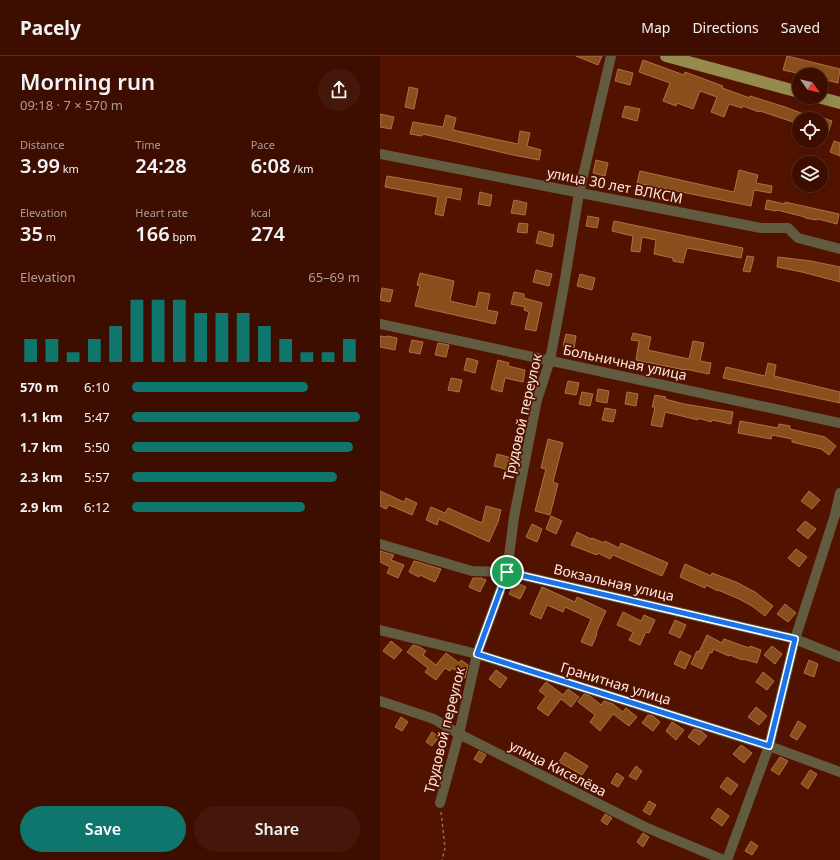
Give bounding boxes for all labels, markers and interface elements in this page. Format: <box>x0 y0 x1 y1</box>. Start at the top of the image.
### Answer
text: Pacely <box>20 15 81 41</box>
text: Map <box>641 18 670 37</box>
text: Directions <box>692 18 759 37</box>
text: Saved <box>781 18 820 37</box>
text: Morning run <box>20 66 155 96</box>
north arrow <box>792 68 828 104</box>
map controls <box>792 68 828 192</box>
button: share <box>318 69 360 111</box>
text: 09:18 · 7 × 570 m <box>20 96 123 114</box>
button: locate <box>792 112 828 148</box>
text: Distance <box>20 137 65 152</box>
text: Time <box>135 137 161 152</box>
text: Pace <box>251 137 275 152</box>
text: 3.99 <box>20 152 60 179</box>
text: 24:28 <box>135 152 187 179</box>
text: 6:08 <box>251 152 291 179</box>
button: layers <box>792 156 828 192</box>
text: km <box>60 161 79 176</box>
text: /km <box>291 161 314 176</box>
street label: улица 30 лет ВЛКСМ <box>545 163 685 207</box>
text: Elevation <box>20 205 67 220</box>
text: Heart rate <box>135 205 188 220</box>
text: kcal <box>251 205 271 220</box>
text: 35 <box>20 220 43 247</box>
text: 166 <box>135 220 170 247</box>
text: 274 <box>251 220 285 247</box>
text: m <box>43 229 56 244</box>
text: bpm <box>170 229 196 244</box>
text: Elevation <box>20 268 76 286</box>
text: 65–69 m <box>308 268 360 286</box>
street label: Больничная улица <box>561 340 689 384</box>
street label: Трудовой переулок <box>498 351 546 482</box>
text: 570 m <box>20 378 58 396</box>
text: 6:10 <box>84 378 110 396</box>
text: 1.1 km <box>20 408 63 426</box>
text: 5:47 <box>84 408 110 426</box>
text: 1.7 km <box>20 438 63 456</box>
text: 5:50 <box>84 438 110 456</box>
text: 2.3 km <box>20 468 63 486</box>
text: 5:57 <box>84 468 110 486</box>
text: 2.9 km <box>20 498 63 516</box>
text: 6:12 <box>84 498 110 516</box>
pin <box>490 555 524 589</box>
street label: Вокзальная улица <box>552 559 676 605</box>
icon: arrive <box>496 561 518 583</box>
street label: Гранитная улица <box>558 657 674 709</box>
street label: Трудовой переулок <box>419 664 469 795</box>
street label: улица Киселёва <box>506 735 610 801</box>
button: Save <box>20 806 186 852</box>
button: Share <box>194 806 360 852</box>

